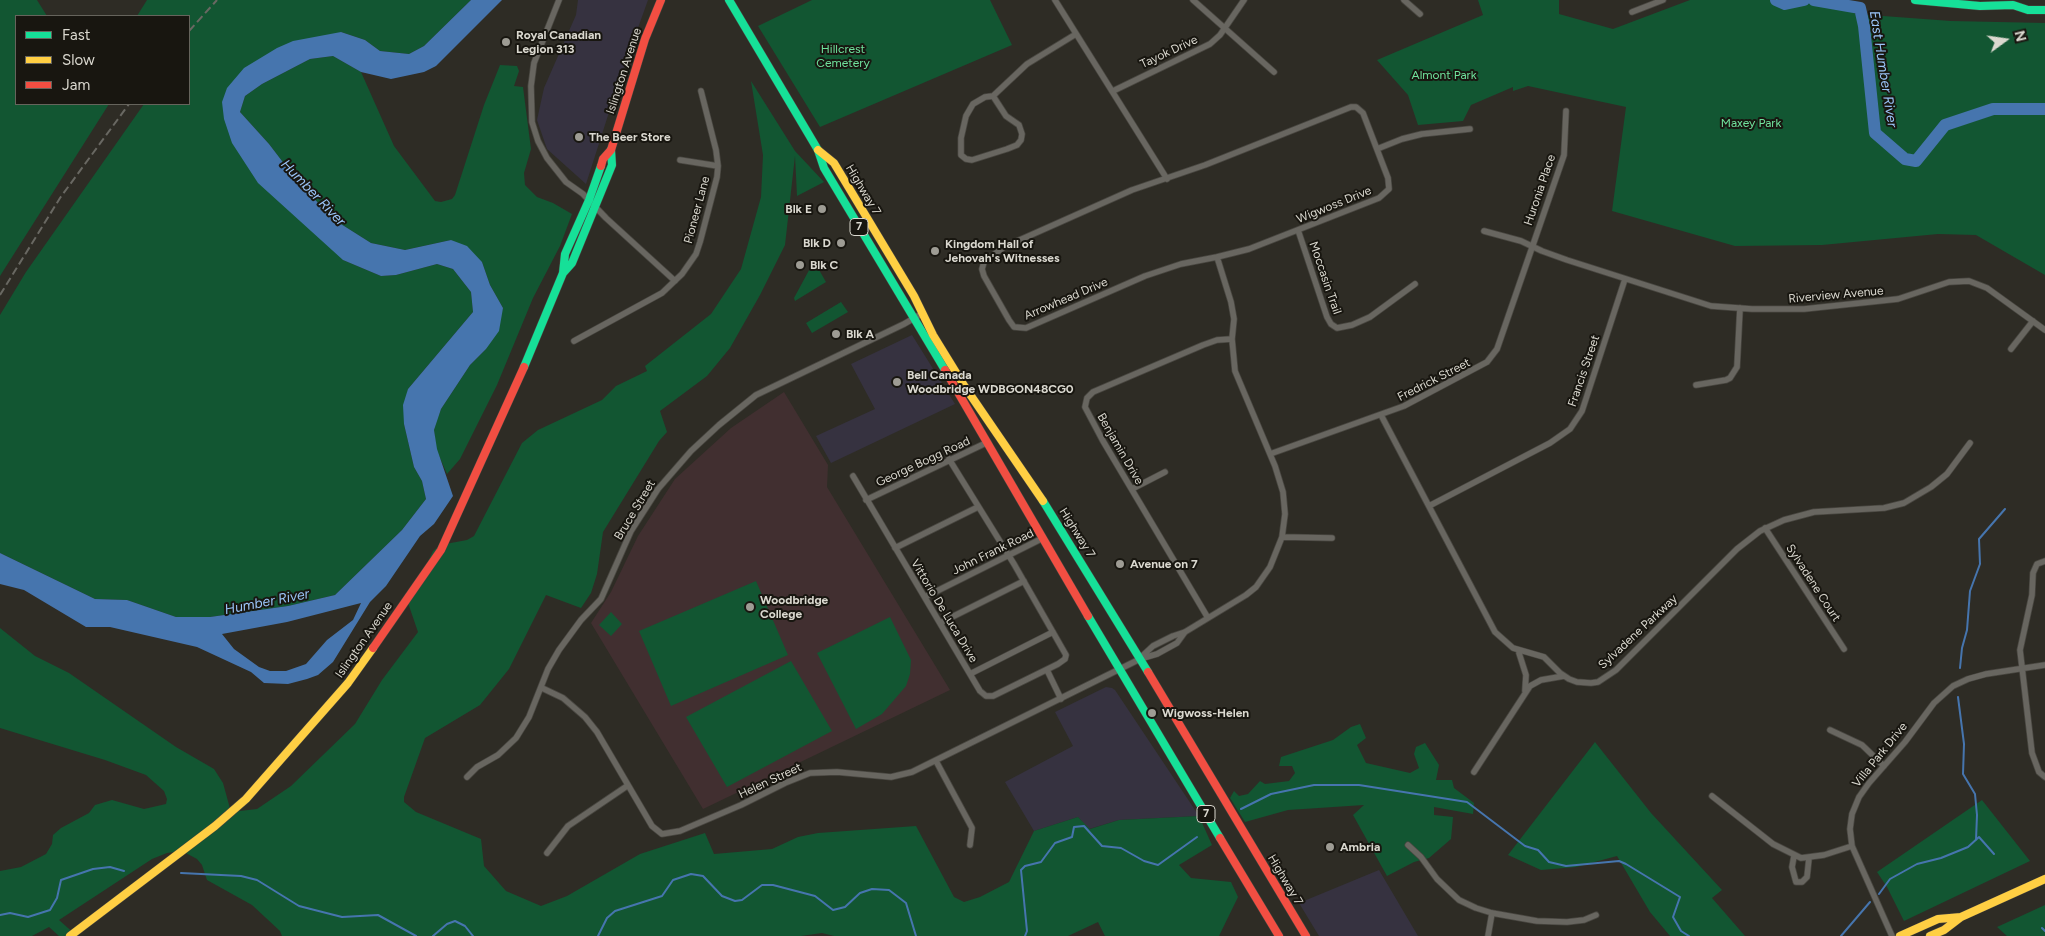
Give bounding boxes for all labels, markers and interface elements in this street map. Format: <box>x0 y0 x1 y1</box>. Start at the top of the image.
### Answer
water label: East Humber River <box>1865 9 1901 129</box>
legend <box>15 15 190 105</box>
north arrow <box>1980 15 2030 65</box>
text: Fast <box>62 26 90 44</box>
street label: Islington Avenue <box>603 26 645 116</box>
place label: Royal Canadian Legion 313 <box>516 28 601 56</box>
text: N <box>2010 29 2030 44</box>
street label: Tayok Drive <box>1138 32 1200 72</box>
marker: Royal Canadian Legion 313 <box>500 36 512 48</box>
park label: Hillcrest Cemetery <box>816 42 870 70</box>
text: Slow <box>62 51 95 69</box>
park label: Almont Park <box>1412 68 1476 82</box>
text: Jam <box>62 76 90 94</box>
park label: Maxey Park <box>1721 116 1781 130</box>
place label: The Beer Store <box>589 130 671 144</box>
marker: The Beer Store <box>573 131 585 143</box>
street label: Huronia Place <box>1521 153 1559 227</box>
water label: Humber River <box>277 156 349 230</box>
street label: Highway 7 <box>842 162 884 218</box>
street label: Pioneer Lane <box>681 175 713 245</box>
street label: Wigwoss Drive <box>1294 183 1374 227</box>
place label: Blk E <box>785 202 812 216</box>
marker: Blk E <box>816 203 828 215</box>
road number: 7 <box>850 218 868 236</box>
place label: Blk D <box>803 236 831 250</box>
marker: Blk D <box>835 237 847 249</box>
place label: Kingdom Hall of Jehovah's Witnesses <box>945 237 1060 265</box>
street label: Moccasin Trail <box>1306 240 1344 316</box>
marker: Kingdom Hall of Jehovah's Witnesses <box>929 245 941 257</box>
place label: Blk C <box>810 258 838 272</box>
marker: Blk C <box>794 259 806 271</box>
street label: Arrowhead Drive <box>1022 275 1110 323</box>
street label: Riverview Avenue <box>1788 284 1884 306</box>
place label: Blk A <box>846 327 874 341</box>
marker: Blk A <box>830 328 842 340</box>
street label: Francis Street <box>1565 333 1603 409</box>
street label: Fredrick Street <box>1395 355 1473 405</box>
place label: Bell Canada Woodbridge WDBGON48CG0 <box>907 368 1074 396</box>
marker: Bell Canada Woodbridge WDBGON48CG0 <box>891 376 903 388</box>
street label: Benjamin Drive <box>1094 411 1146 487</box>
street label: George Bogg Road <box>874 434 972 490</box>
street label: Bruce Street <box>611 477 659 543</box>
street label: Highway 7 <box>1056 505 1098 561</box>
street label: John Frank Road <box>950 526 1036 578</box>
street label: Sylvadene Court <box>1783 542 1843 624</box>
street label: Vittorio De Luca Drive <box>907 557 981 665</box>
place label: Avenue on 7 <box>1130 557 1198 571</box>
marker: Avenue on 7 <box>1114 558 1126 570</box>
water label: Humber River <box>223 586 311 618</box>
street label: Sylvadene Parkway <box>1596 592 1680 672</box>
place label: Woodbridge College <box>760 593 828 621</box>
street label: Islington Avenue <box>332 599 396 681</box>
marker: Woodbridge College <box>744 601 756 613</box>
place label: Wigwoss-Helen <box>1162 706 1249 720</box>
marker: Wigwoss-Helen <box>1146 707 1158 719</box>
street label: Villa Park Drive <box>1850 720 1910 790</box>
street label: Helen Street <box>736 760 804 802</box>
road number: 7 <box>1197 806 1215 822</box>
place label: Ambria <box>1340 840 1380 854</box>
marker: Ambria <box>1324 841 1336 853</box>
street label: Highway 7 <box>1264 852 1306 908</box>

